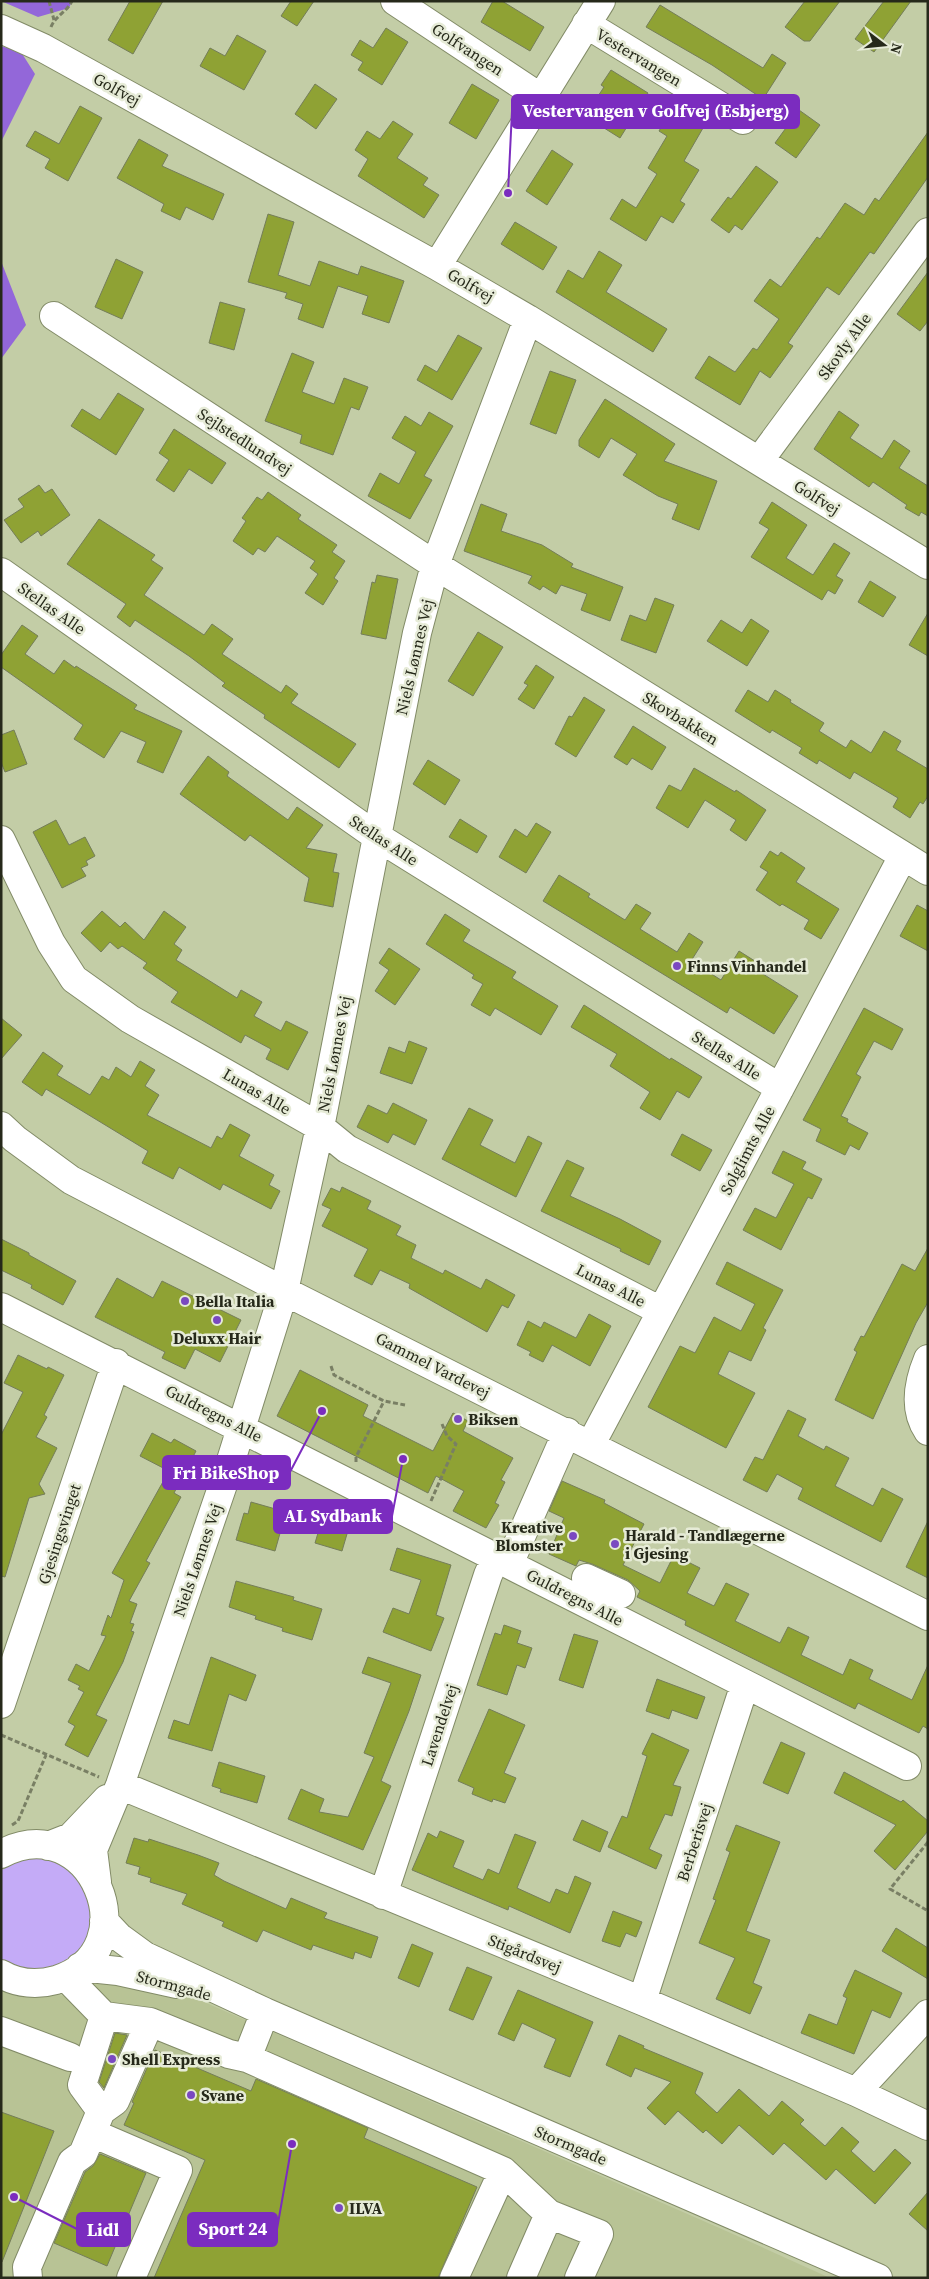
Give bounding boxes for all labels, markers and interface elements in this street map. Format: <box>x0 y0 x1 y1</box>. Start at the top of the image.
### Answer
street label: Golfvangen <box>428 18 509 81</box>
north arrow <box>859 20 909 70</box>
street label: Vestervangen <box>592 23 686 91</box>
text: N <box>885 41 908 56</box>
street label: Golfvej <box>90 67 144 111</box>
callout: Vestervangen v Golfvej (Esbjerg) <box>512 95 799 128</box>
text: Vestervangen v Golfvej (Esbjerg) <box>522 98 790 123</box>
street label: Golfvej <box>444 263 498 307</box>
street label: Skovly Alle <box>812 308 876 384</box>
street label: Sejlstedlundvej <box>194 402 296 480</box>
street label: Golfvej <box>790 474 844 520</box>
street label: Stellas Alle <box>14 577 90 639</box>
street label: Niels Lønnes Vej <box>390 597 438 717</box>
street label: Skovbakken <box>639 686 723 750</box>
street label: Stellas Alle <box>345 810 423 870</box>
place label: Finns Vinhandel <box>687 955 807 977</box>
marker: Finns Vinhandel <box>671 960 683 972</box>
street label: Niels Lønnes Vej <box>312 994 356 1114</box>
street label: Stellas Alle <box>688 1025 766 1085</box>
street label: Lunas Alle <box>219 1063 295 1119</box>
street label: Solglimts Alle <box>714 1102 780 1198</box>
street label: Lunas Alle <box>572 1258 650 1312</box>
place label: Bella Italia <box>195 1290 275 1312</box>
marker: Bella Italia <box>179 1295 191 1307</box>
marker: Deluxx Hair <box>211 1314 223 1326</box>
place label: Deluxx Hair <box>173 1327 262 1349</box>
street label: Gammel Vardevej <box>372 1327 494 1403</box>
street label: Guldregns Alle <box>162 1379 266 1447</box>
place label: Biksen <box>468 1408 519 1430</box>
marker: Biksen <box>452 1413 464 1425</box>
callout: Fri BikeShop <box>163 1456 290 1489</box>
text: Fri BikeShop <box>173 1460 279 1485</box>
street label: Gjesingsvinget <box>32 1480 86 1587</box>
callout: AL Sydbank <box>274 1500 392 1533</box>
street label: Niels Lønnes Vej <box>167 1501 227 1619</box>
text: AL Sydbank <box>284 1503 382 1528</box>
place label: Kreative Blomster <box>495 1516 564 1556</box>
place label: Harald - Tandlægerne i Gjesing <box>625 1524 785 1564</box>
marker: Kreative Blomster <box>567 1530 579 1542</box>
marker: Harald - Tandlægerne i Gjesing <box>609 1538 621 1550</box>
street label: Guldregns Alle <box>523 1563 627 1631</box>
street label: Lavendelvej <box>415 1681 463 1769</box>
street label: Berberisvej <box>671 1800 717 1884</box>
street label: Stigårdsvej <box>485 1928 565 1978</box>
street label: Stormgade <box>134 1964 214 2006</box>
place label: Shell Express <box>122 2048 220 2070</box>
marker: Shell Express <box>106 2053 118 2065</box>
place label: Svane <box>201 2084 244 2106</box>
marker: Svane <box>185 2089 197 2101</box>
street label: Stormgade <box>531 2120 611 2170</box>
place label: ILVA <box>349 2197 382 2219</box>
marker: ILVA <box>333 2202 345 2214</box>
callout: Lidl <box>77 2213 130 2246</box>
callout: Sport 24 <box>188 2213 277 2246</box>
text: Sport 24 <box>198 2216 268 2241</box>
text: Lidl <box>87 2217 119 2242</box>

